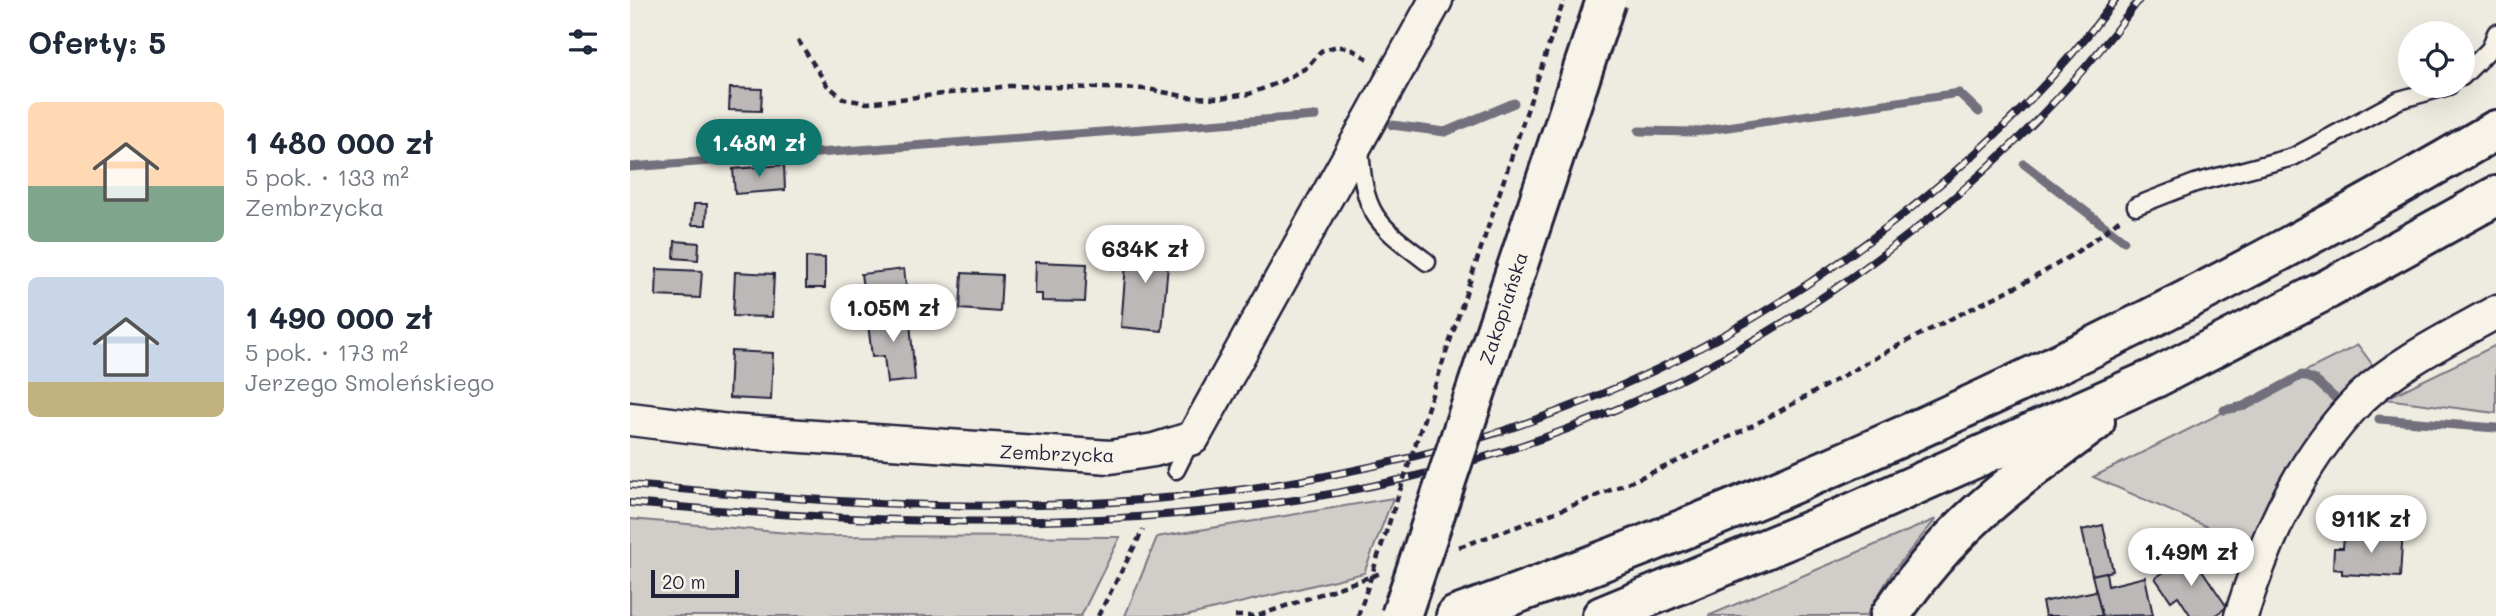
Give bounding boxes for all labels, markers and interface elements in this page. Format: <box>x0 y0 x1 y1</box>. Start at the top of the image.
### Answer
map controls <box>2398 21 2475 98</box>
button: locate <box>2398 21 2475 98</box>
text: Oferty: 5 <box>28 22 166 62</box>
icon: filters <box>564 23 602 61</box>
pin: 1.48M zł <box>687 120 831 179</box>
text: 1 480 000 zł <box>245 122 433 162</box>
text: 1.48M zł <box>712 127 806 157</box>
icon: home <box>84 130 168 214</box>
text: 5 pok. · 133 m² <box>245 162 409 192</box>
text: Zembrzycka <box>245 192 384 222</box>
pin: 634K zł <box>1080 226 1210 285</box>
text: 634K zł <box>1102 233 1188 263</box>
street label: Zakopiańska <box>1473 248 1533 368</box>
pin: 1.05M zł <box>821 284 965 344</box>
text: 1.05M zł <box>846 292 940 322</box>
text: 1 490 000 zł <box>245 297 433 337</box>
icon: home <box>84 305 168 389</box>
text: 5 pok. · 173 m² <box>245 337 408 367</box>
text: Jerzego Smoleńskiego <box>245 367 494 397</box>
street label: Zembrzycka <box>999 439 1115 467</box>
pin: 911K zł <box>2306 496 2436 555</box>
text: 911K zł <box>2332 503 2410 533</box>
pin: 1.49M zł <box>2119 528 2263 588</box>
text: 1.49M zł <box>2144 536 2238 566</box>
scale bar <box>651 567 738 599</box>
text: 20 m <box>662 569 706 594</box>

